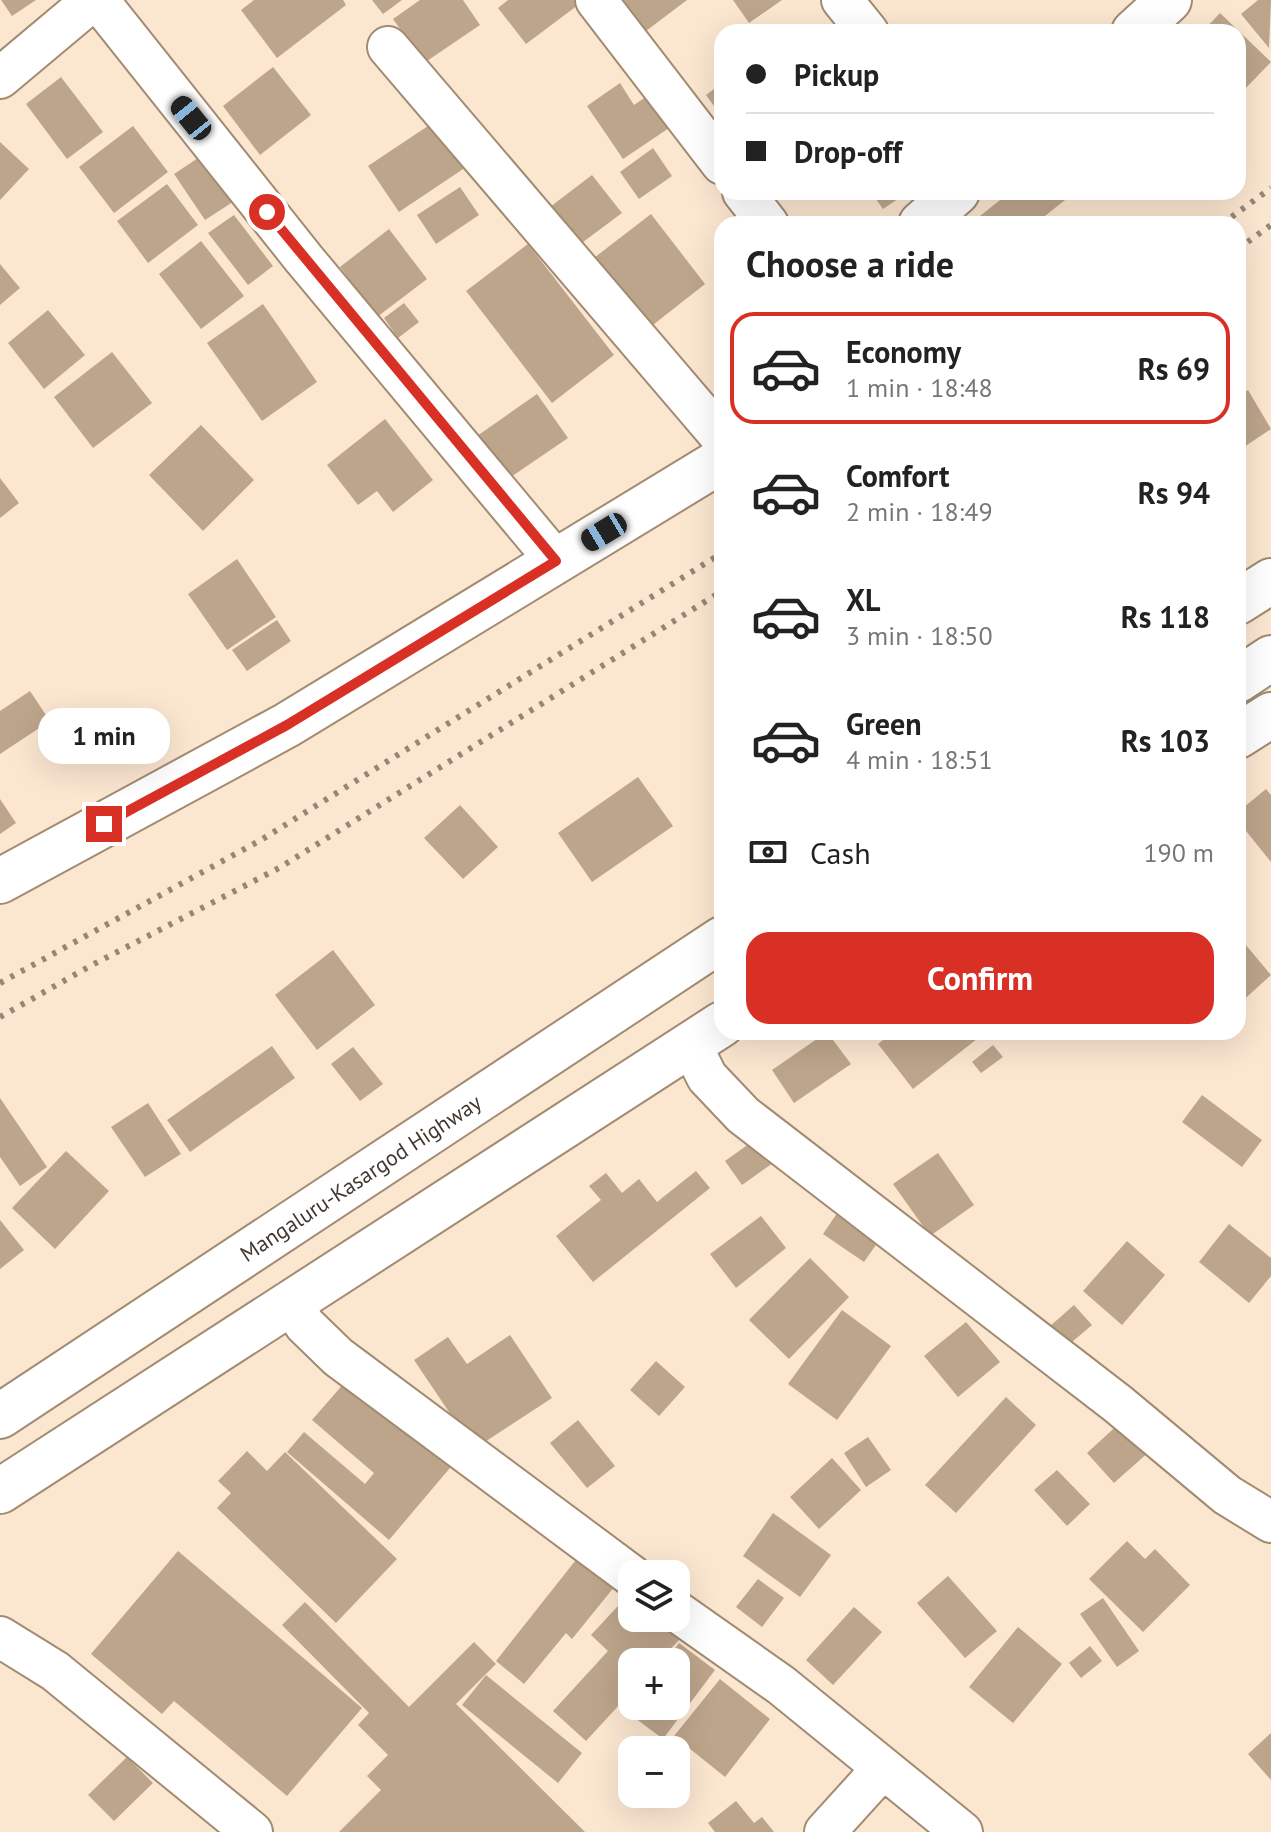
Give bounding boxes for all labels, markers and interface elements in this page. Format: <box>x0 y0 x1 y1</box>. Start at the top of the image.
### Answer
text: Pickup <box>794 55 879 94</box>
car <box>167 92 215 144</box>
text: Drop-off <box>794 132 902 171</box>
route start <box>249 194 285 230</box>
text: Choose a ride <box>746 240 954 287</box>
icon: car <box>750 332 822 404</box>
text: Economy <box>846 332 961 371</box>
text: Rs 69 <box>1138 349 1210 388</box>
text: 1 min · 18:48 <box>846 371 993 404</box>
icon: car <box>750 456 822 528</box>
text: Comfort <box>846 456 949 495</box>
text: Rs 94 <box>1138 473 1210 512</box>
text: 2 min · 18:49 <box>846 495 993 528</box>
car <box>577 509 631 555</box>
icon: car <box>750 580 822 652</box>
text: XL <box>846 580 880 619</box>
text: Rs 118 <box>1121 597 1210 636</box>
text: 3 min · 18:50 <box>846 619 993 652</box>
icon: car <box>750 704 822 776</box>
text: Green <box>846 704 921 743</box>
callout: 1 min <box>38 708 170 764</box>
text: 1 min <box>72 719 136 752</box>
text: Rs 103 <box>1121 721 1210 760</box>
text: 4 min · 18:51 <box>846 743 993 776</box>
route end <box>86 806 122 842</box>
icon: cash <box>746 830 790 874</box>
text: Cash <box>810 833 871 872</box>
text: 190 m <box>1143 836 1214 869</box>
button: Confirm <box>746 932 1214 1024</box>
street label: Mangaluru-Kasargod Highway <box>235 1088 487 1268</box>
map controls <box>618 1560 690 1808</box>
button: layers <box>618 1560 690 1632</box>
button: + <box>618 1648 690 1720</box>
button: − <box>618 1736 690 1808</box>

